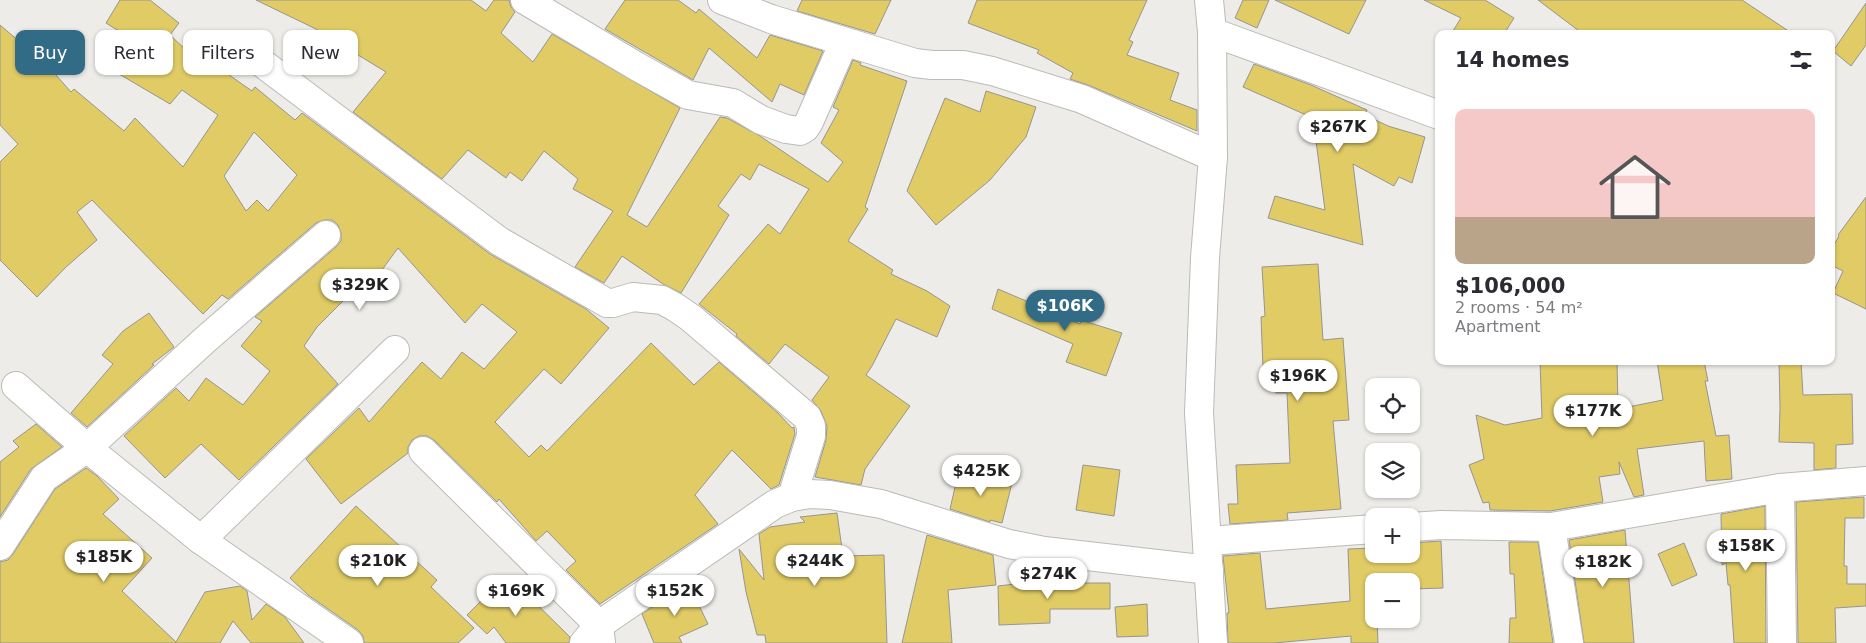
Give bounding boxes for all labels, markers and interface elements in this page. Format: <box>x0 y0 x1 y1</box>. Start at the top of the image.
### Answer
chip: Buy <box>15 30 85 75</box>
chip: Rent <box>95 30 173 75</box>
chip: Filters <box>183 30 273 75</box>
chip: New <box>283 30 358 75</box>
icon: filters <box>1787 46 1815 74</box>
text: 14 homes <box>1455 48 1570 72</box>
pin: $267K <box>1303 110 1373 153</box>
text: $267K <box>1310 117 1366 136</box>
icon: home <box>1590 142 1680 232</box>
pin: $329K <box>325 268 395 311</box>
text: $106,000 <box>1455 274 1565 298</box>
text: $329K <box>332 275 388 294</box>
pin: $106K <box>1030 290 1100 332</box>
text: $106K <box>1037 296 1093 315</box>
text: 2 rooms · 54 m² <box>1455 298 1583 317</box>
text: Apartment <box>1455 317 1541 336</box>
pin: $196K <box>1263 360 1333 402</box>
text: $196K <box>1270 366 1326 385</box>
map controls <box>1365 378 1420 628</box>
button: locate <box>1365 378 1420 433</box>
pin: $177K <box>1558 394 1628 437</box>
text: $177K <box>1565 401 1621 420</box>
button: layers <box>1365 443 1420 498</box>
pin: $425K <box>946 454 1016 497</box>
text: $425K <box>953 461 1009 480</box>
button: + <box>1365 508 1420 563</box>
pin: $158K <box>1711 530 1781 572</box>
text: $158K <box>1718 536 1774 555</box>
pin: $185K <box>69 540 139 583</box>
pin: $210K <box>343 544 413 587</box>
pin: $244K <box>780 544 850 587</box>
pin: $182K <box>1568 546 1638 588</box>
text: $185K <box>76 547 132 566</box>
text: $210K <box>350 551 406 570</box>
text: $244K <box>787 551 843 570</box>
text: $182K <box>1575 552 1631 571</box>
pin: $274K <box>1013 558 1083 600</box>
text: $274K <box>1020 564 1076 583</box>
button: − <box>1365 573 1420 628</box>
pin: $169K <box>481 574 551 617</box>
pin: $152K <box>640 574 710 617</box>
text: $169K <box>488 581 544 600</box>
text: $152K <box>647 581 703 600</box>

